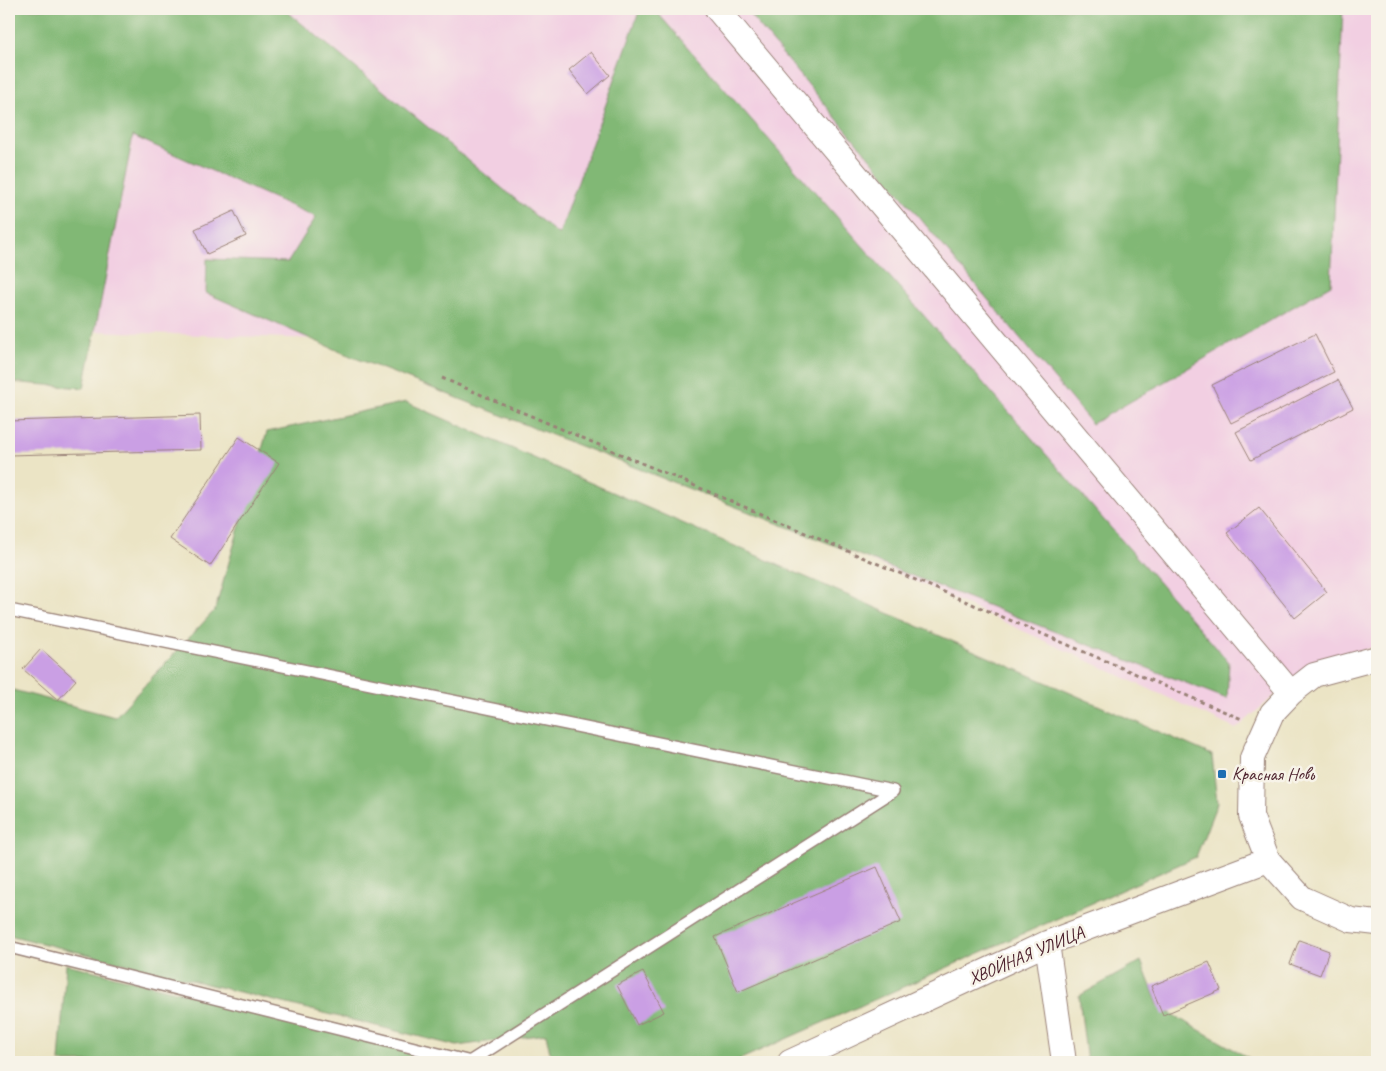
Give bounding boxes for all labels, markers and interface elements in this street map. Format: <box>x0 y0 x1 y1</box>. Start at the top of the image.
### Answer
place label: Красная Новь <box>1232 763 1315 785</box>
marker: Красная Новь <box>1216 768 1228 780</box>
street label: ХВОЙНАЯ УЛИЦА <box>965 920 1088 989</box>

